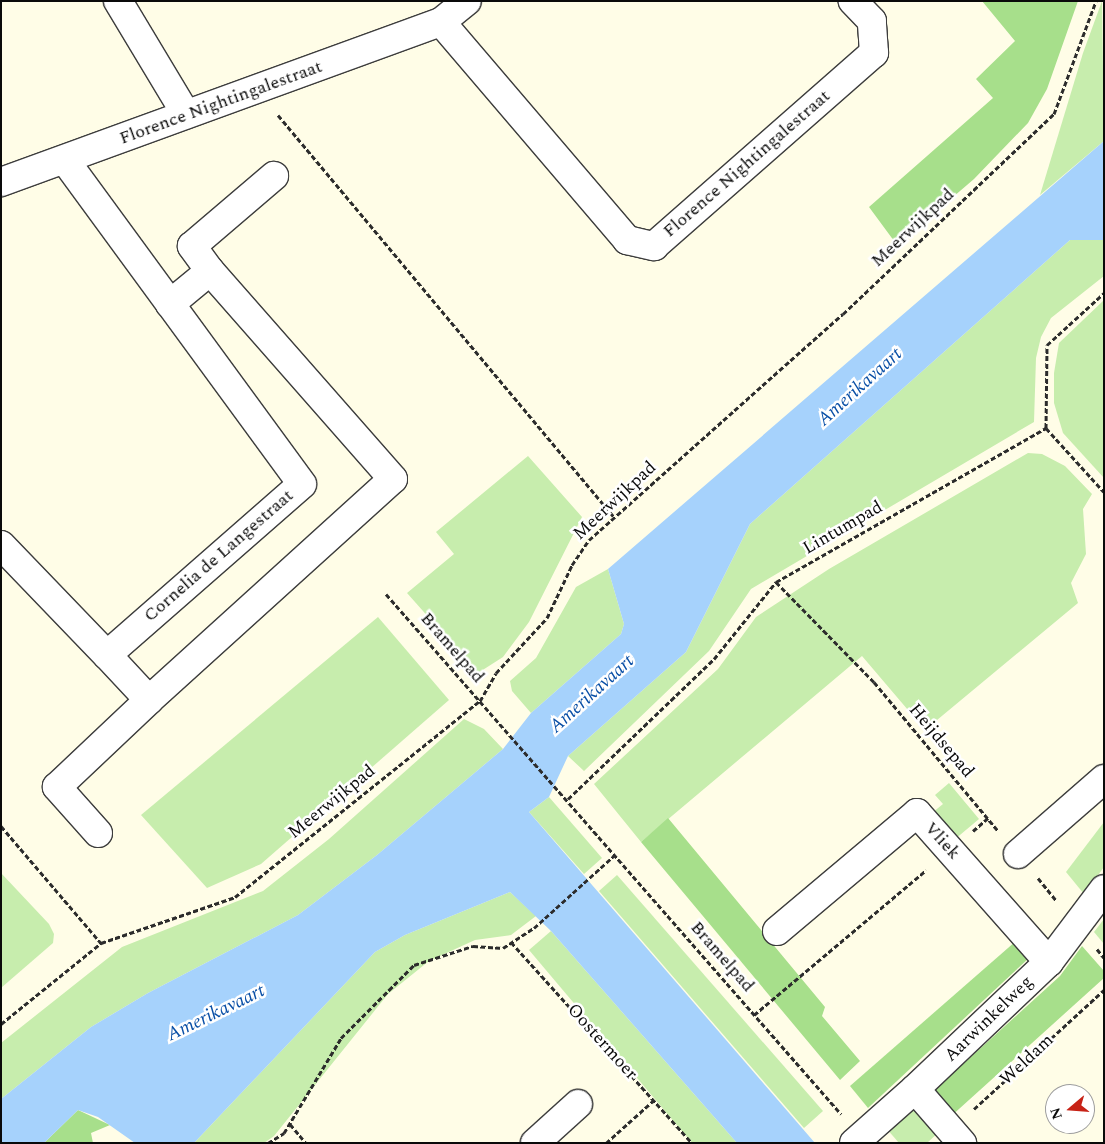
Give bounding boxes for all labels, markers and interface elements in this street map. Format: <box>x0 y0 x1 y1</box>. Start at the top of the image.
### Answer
street label: Florence Nightingalestraat <box>117 56 325 150</box>
street label: Florence Nightingalestraat <box>659 86 835 242</box>
street label: Meerwijkpad <box>867 184 959 272</box>
water label: Amerikavaart <box>813 343 907 431</box>
street label: Meerwijkpad <box>569 457 661 545</box>
street label: Cornelia de Langestraat <box>140 485 298 627</box>
street label: Lintumpad <box>799 496 887 560</box>
street label: Bramelpad <box>415 608 489 688</box>
water label: Amerikavaart <box>545 650 639 738</box>
street label: Heijdsepad <box>904 699 978 783</box>
street label: Meerwijkpad <box>284 760 380 844</box>
street label: Vliek <box>920 818 964 864</box>
street label: Bramelpad <box>685 917 759 997</box>
street label: Aarwinkelweg <box>940 971 1038 1067</box>
water label: Amerikavaart <box>163 980 269 1046</box>
street label: Oostermoer <box>562 999 642 1085</box>
street label: Weldam <box>996 1030 1058 1090</box>
north arrow <box>1045 1084 1095 1134</box>
text: N <box>1044 1105 1068 1122</box>

